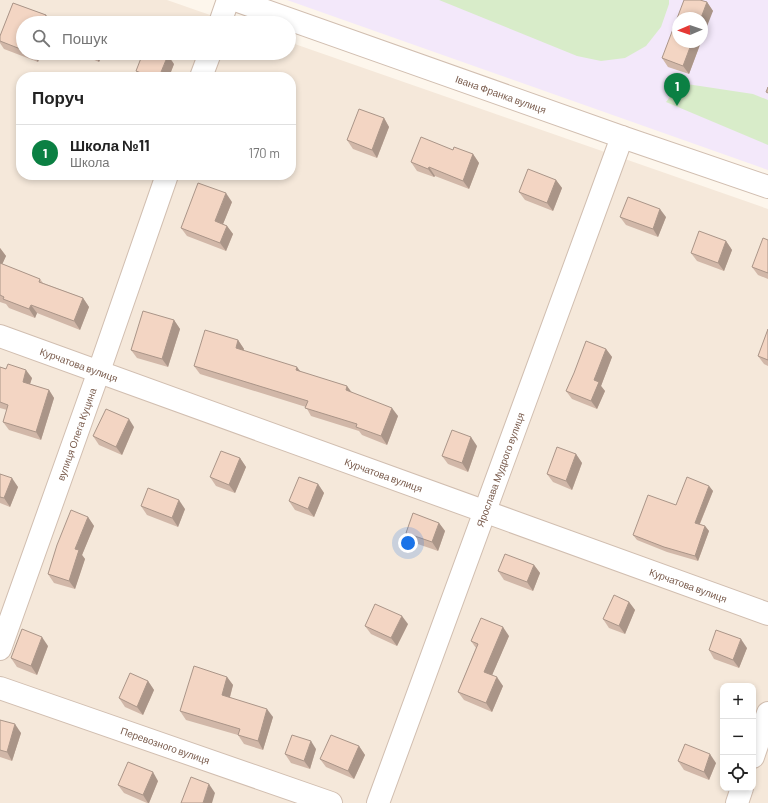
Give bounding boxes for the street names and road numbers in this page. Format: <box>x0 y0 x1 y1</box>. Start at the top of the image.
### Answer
street label: Івана Франка вулиця <box>454 73 548 116</box>
street label: Курчатова вулиця <box>38 345 120 384</box>
street label: вулиця Олега Куцина <box>54 386 99 482</box>
street label: Ярослава Мудрого вулиця <box>474 411 527 529</box>
street label: Курчатова вулиця <box>343 455 424 494</box>
street label: Курчатова вулиця <box>648 566 729 605</box>
street label: Перевозного вулиця <box>119 724 212 766</box>

